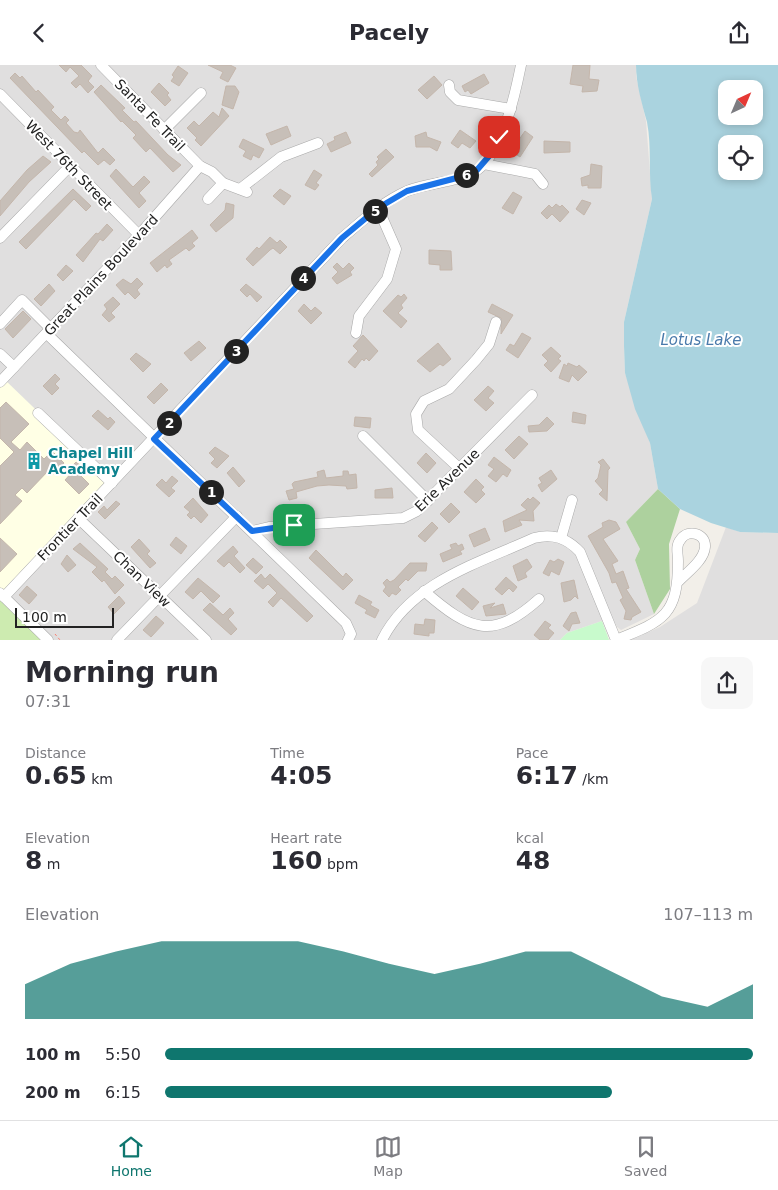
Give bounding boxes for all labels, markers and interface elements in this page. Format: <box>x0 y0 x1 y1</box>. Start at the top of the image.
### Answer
icon: back <box>25 19 53 47</box>
icon: share <box>725 19 753 47</box>
text: Pacely <box>349 20 429 45</box>
street label: Santa Fe Trail <box>112 76 188 154</box>
north arrow <box>718 80 762 125</box>
map controls <box>718 80 763 180</box>
pin <box>478 116 520 158</box>
street label: West 76th Street <box>22 117 116 213</box>
icon: check <box>485 123 513 151</box>
button: locate <box>718 135 763 180</box>
pin: 6 <box>454 163 478 187</box>
text: 6 <box>462 167 471 183</box>
pin: 5 <box>362 199 388 223</box>
text: 5 <box>371 203 380 219</box>
street label: Great Plains Boulevard <box>41 211 161 339</box>
pin: 4 <box>290 265 316 291</box>
text: 4 <box>299 270 308 286</box>
water label: Lotus Lake <box>661 331 741 349</box>
pin: 3 <box>224 339 248 363</box>
text: 3 <box>232 343 241 359</box>
pin: 2 <box>156 411 182 435</box>
text: 2 <box>165 415 174 431</box>
place label: Chapel Hill Academy <box>48 445 133 477</box>
street label: Erie Avenue <box>411 445 483 515</box>
building icon: Chapel Hill Academy <box>24 451 44 471</box>
pin: 1 <box>198 479 224 505</box>
text: 1 <box>207 484 216 500</box>
street label: Frontier Trail <box>34 490 106 564</box>
pin <box>273 504 315 546</box>
icon: arrive <box>280 511 308 539</box>
street label: Chan View <box>110 548 174 610</box>
scale bar <box>15 605 114 628</box>
text: 100 m <box>22 609 67 625</box>
text: Morning run <box>25 656 219 689</box>
button: share <box>701 657 753 709</box>
text: 07:31 <box>25 692 71 711</box>
text: Distance <box>25 745 86 761</box>
text: Time <box>270 745 305 761</box>
text: Pace <box>516 745 548 761</box>
text: 0.65 <box>25 761 87 790</box>
text: 4:05 <box>270 761 333 790</box>
text: 6:17 <box>516 761 578 790</box>
text: km <box>87 771 113 787</box>
text: /km <box>578 771 609 787</box>
text: Elevation <box>25 830 90 846</box>
text: Heart rate <box>270 830 342 846</box>
text: kcal <box>516 830 544 846</box>
text: 8 <box>25 846 42 875</box>
text: 160 <box>270 846 323 875</box>
text: 48 <box>516 846 550 875</box>
text: m <box>42 856 61 872</box>
text: bpm <box>323 856 358 872</box>
text: Elevation <box>25 905 99 924</box>
text: 107–113 m <box>663 905 753 924</box>
text: 100 m <box>25 1045 81 1064</box>
text: 5:50 <box>105 1045 141 1064</box>
text: 200 m <box>25 1083 81 1102</box>
text: 6:15 <box>105 1083 141 1102</box>
tab: Home <box>111 1133 152 1179</box>
tab: Map <box>373 1133 403 1179</box>
tab: Saved <box>624 1133 667 1179</box>

